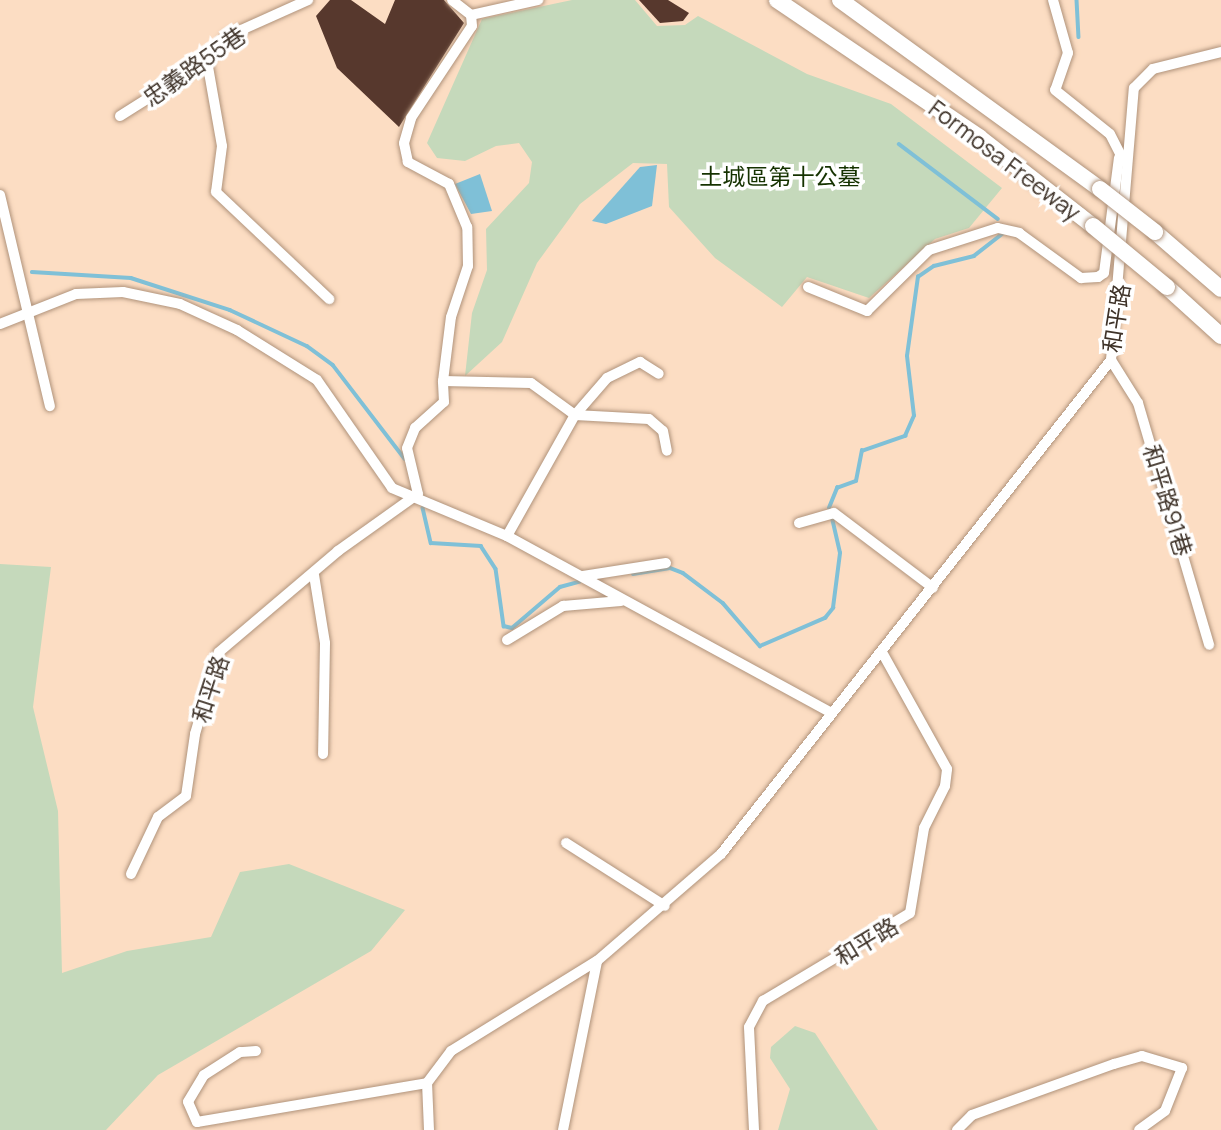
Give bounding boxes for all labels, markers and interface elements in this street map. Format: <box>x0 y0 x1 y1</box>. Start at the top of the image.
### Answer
street label: 忠義路55巷 <box>138 21 250 111</box>
street label: Formosa Freeway <box>924 94 1086 226</box>
park label: 土城區第十公墓 <box>700 162 860 190</box>
street label: 和平路 <box>1097 282 1135 354</box>
street label: 和平路91巷 <box>1138 441 1198 559</box>
street label: 和平路 <box>186 652 234 726</box>
street label: 和平路 <box>829 911 903 971</box>

